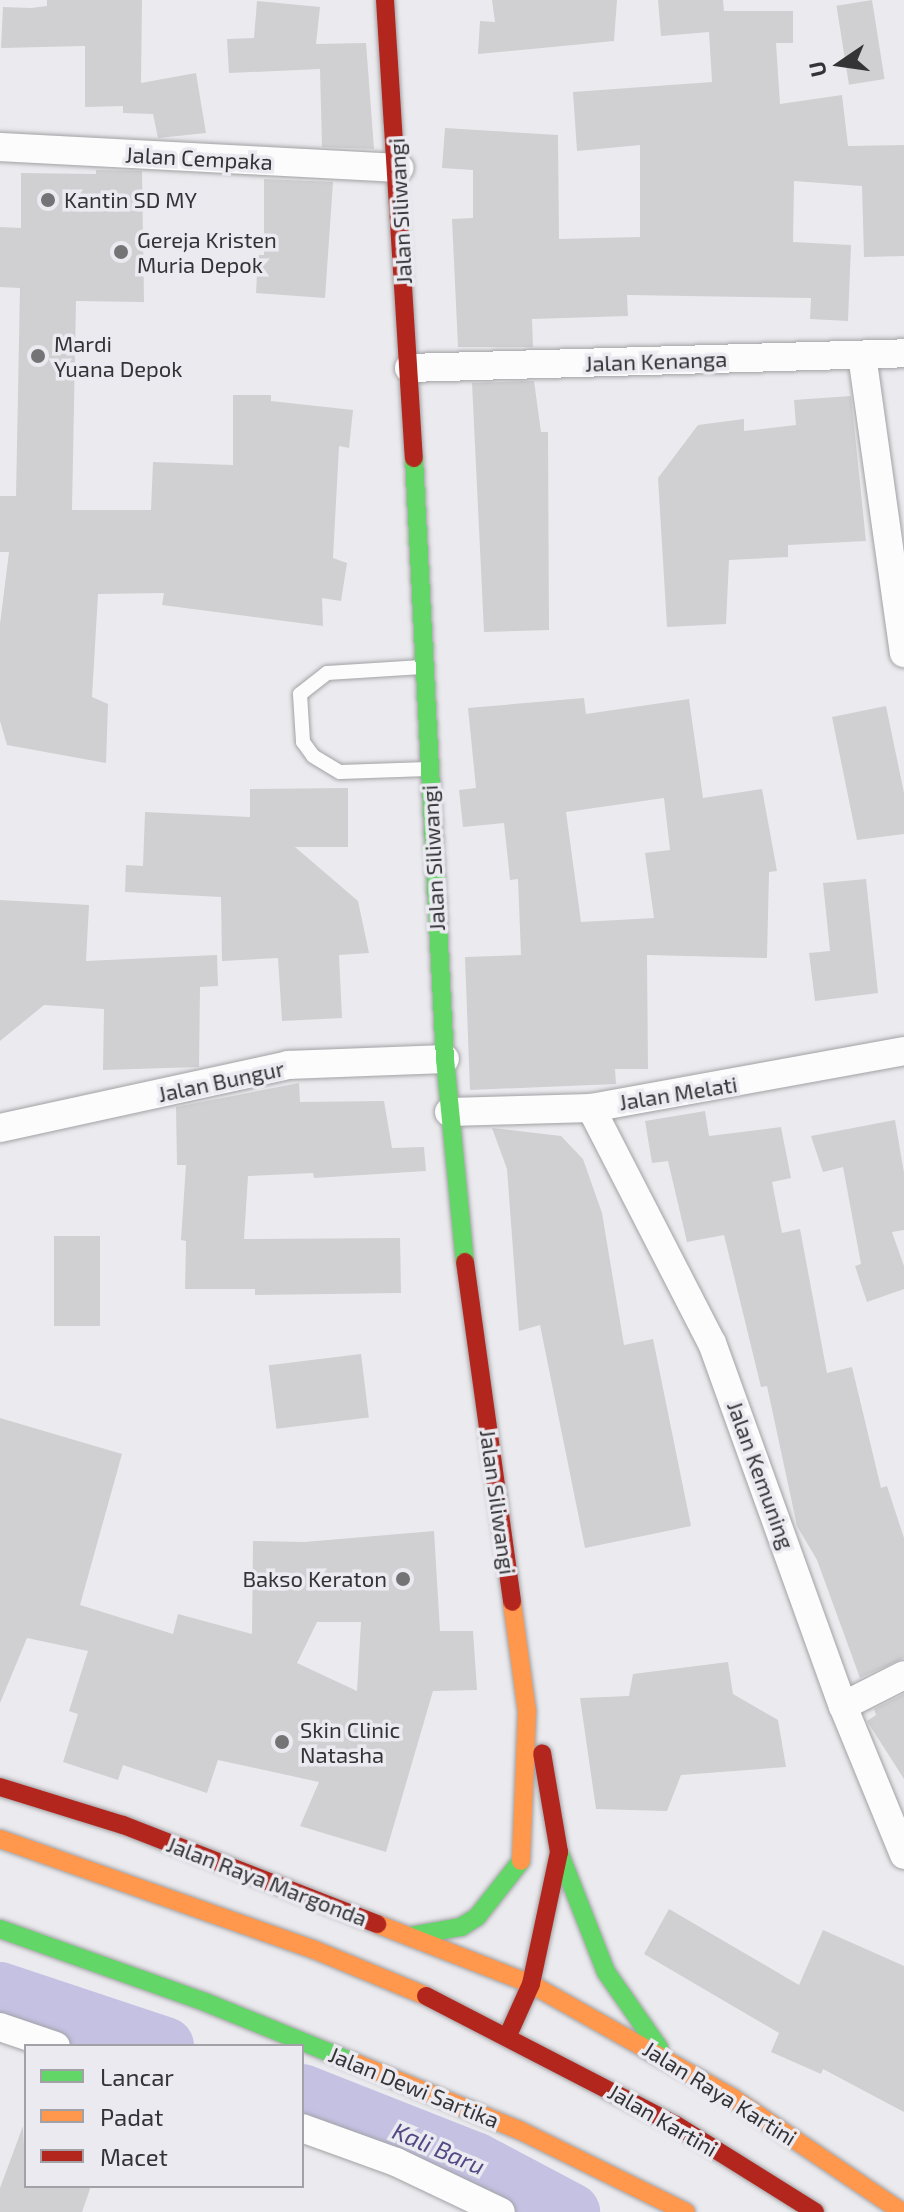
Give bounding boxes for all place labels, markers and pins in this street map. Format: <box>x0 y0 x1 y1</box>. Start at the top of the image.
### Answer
place label: Kantin SD MY <box>64 187 197 213</box>
marker: Kantin SD MY <box>39 191 57 209</box>
place label: Gereja Kristen Muria Depok <box>137 226 277 278</box>
marker: Gereja Kristen Muria Depok <box>112 243 130 261</box>
place label: Mardi Yuana Depok <box>54 330 183 382</box>
marker: Mardi Yuana Depok <box>29 347 47 365</box>
place label: Bakso Keraton <box>242 1566 387 1592</box>
marker: Bakso Keraton <box>394 1570 412 1588</box>
place label: Skin Clinic Natasha <box>300 1716 400 1768</box>
marker: Skin Clinic Natasha <box>271 1731 293 1753</box>

